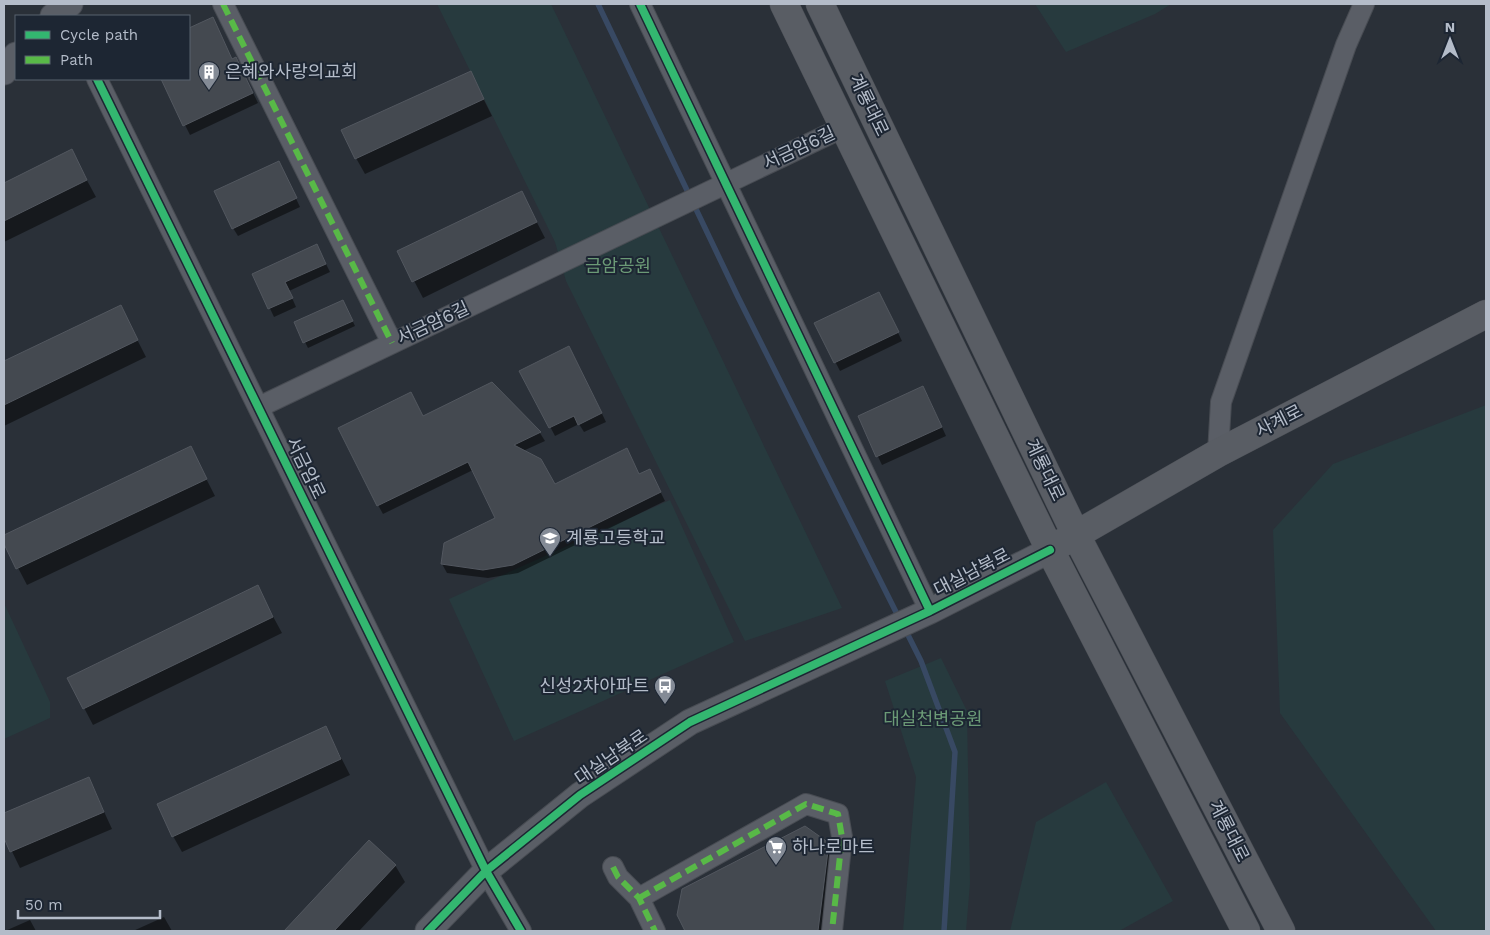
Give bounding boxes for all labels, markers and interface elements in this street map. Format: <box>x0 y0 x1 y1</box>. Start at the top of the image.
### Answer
legend <box>15 15 190 80</box>
north arrow <box>1425 15 1475 65</box>
text: N <box>1445 19 1455 35</box>
text: Cycle path <box>60 26 138 44</box>
text: Path <box>60 51 93 69</box>
building icon: 은혜와사랑의교회 <box>197 60 221 91</box>
place label: 은혜와사랑의교회 <box>225 61 357 82</box>
street label: 계룡대로 <box>845 70 893 139</box>
street label: 서금암6길 <box>759 122 838 173</box>
park label: 금암공원 <box>585 255 651 276</box>
street label: 서금암6길 <box>393 297 472 348</box>
street label: 사계로 <box>1252 400 1306 441</box>
street label: 서금암로 <box>282 433 330 502</box>
street label: 계룡대로 <box>1021 435 1069 504</box>
school or university icon: 계룡고등학교 <box>538 526 562 557</box>
place label: 계룡고등학교 <box>566 527 665 548</box>
street label: 대실남북로 <box>930 543 1013 600</box>
bus stop icon: 신성2차아파트 <box>653 674 677 705</box>
place label: 신성2차아파트 <box>539 675 649 696</box>
park label: 대실천변공원 <box>883 708 983 729</box>
street label: 대실남북로 <box>571 725 651 788</box>
street label: 계룡대로 <box>1205 796 1254 865</box>
supermarket icon: 하나로마트 <box>764 835 788 866</box>
place label: 하나로마트 <box>792 836 875 857</box>
scale bar <box>18 888 160 920</box>
text: 50 m <box>25 896 62 914</box>

